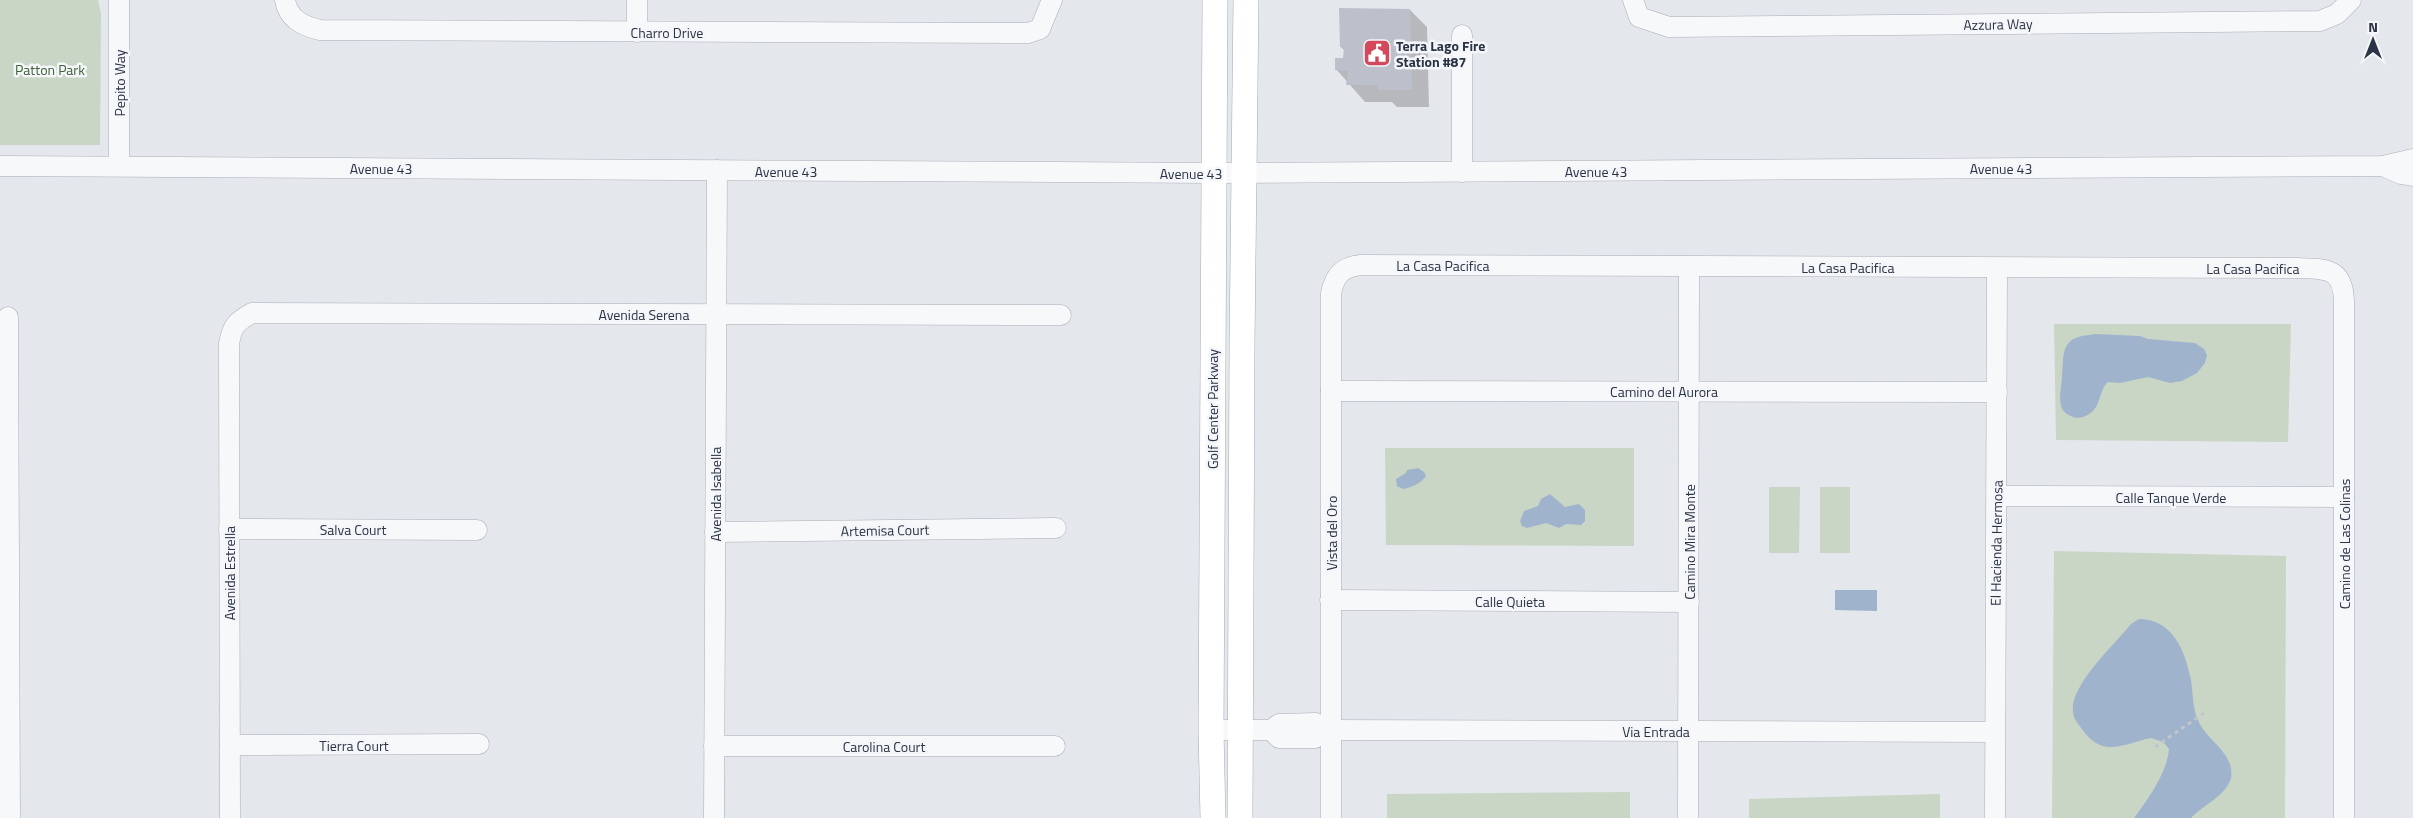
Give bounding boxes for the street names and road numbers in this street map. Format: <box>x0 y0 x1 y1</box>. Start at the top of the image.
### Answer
street label: Azzura Way <box>1963 13 2033 35</box>
street label: Charro Drive <box>631 22 703 43</box>
street label: Pepito Way <box>109 49 130 117</box>
street label: Avenue 43 <box>350 158 412 179</box>
street label: Avenue 43 <box>1970 158 2032 179</box>
street label: Avenue 43 <box>755 161 817 182</box>
street label: Avenue 43 <box>1565 161 1627 182</box>
street label: Avenue 43 <box>1160 163 1222 184</box>
street label: La Casa Pacifica <box>1396 255 1490 276</box>
street label: La Casa Pacifica <box>1801 257 1895 278</box>
street label: La Casa Pacifica <box>2206 258 2300 279</box>
street label: Avenida Serena <box>599 304 689 325</box>
street label: Golf Center Parkway <box>1202 349 1223 469</box>
street label: Camino del Aurora <box>1610 381 1718 402</box>
street label: Avenida Isabella <box>705 447 726 541</box>
street label: Camino de Las Colinas <box>2334 479 2355 609</box>
street label: El Hacienda Hermosa <box>1984 480 2008 606</box>
street label: Camino Mira Monte <box>1679 484 1700 600</box>
street label: Calle Tanque Verde <box>2116 487 2226 508</box>
street label: Vista del Oro <box>1321 496 1342 570</box>
street label: Salva Court <box>320 519 386 540</box>
street label: Artemisa Court <box>841 519 930 541</box>
street label: Avenida Estrella <box>219 526 240 620</box>
street label: Calle Quieta <box>1475 591 1545 612</box>
street label: Via Entrada <box>1622 721 1690 742</box>
street label: Tierra Court <box>319 735 389 756</box>
street label: Carolina Court <box>843 736 925 757</box>

